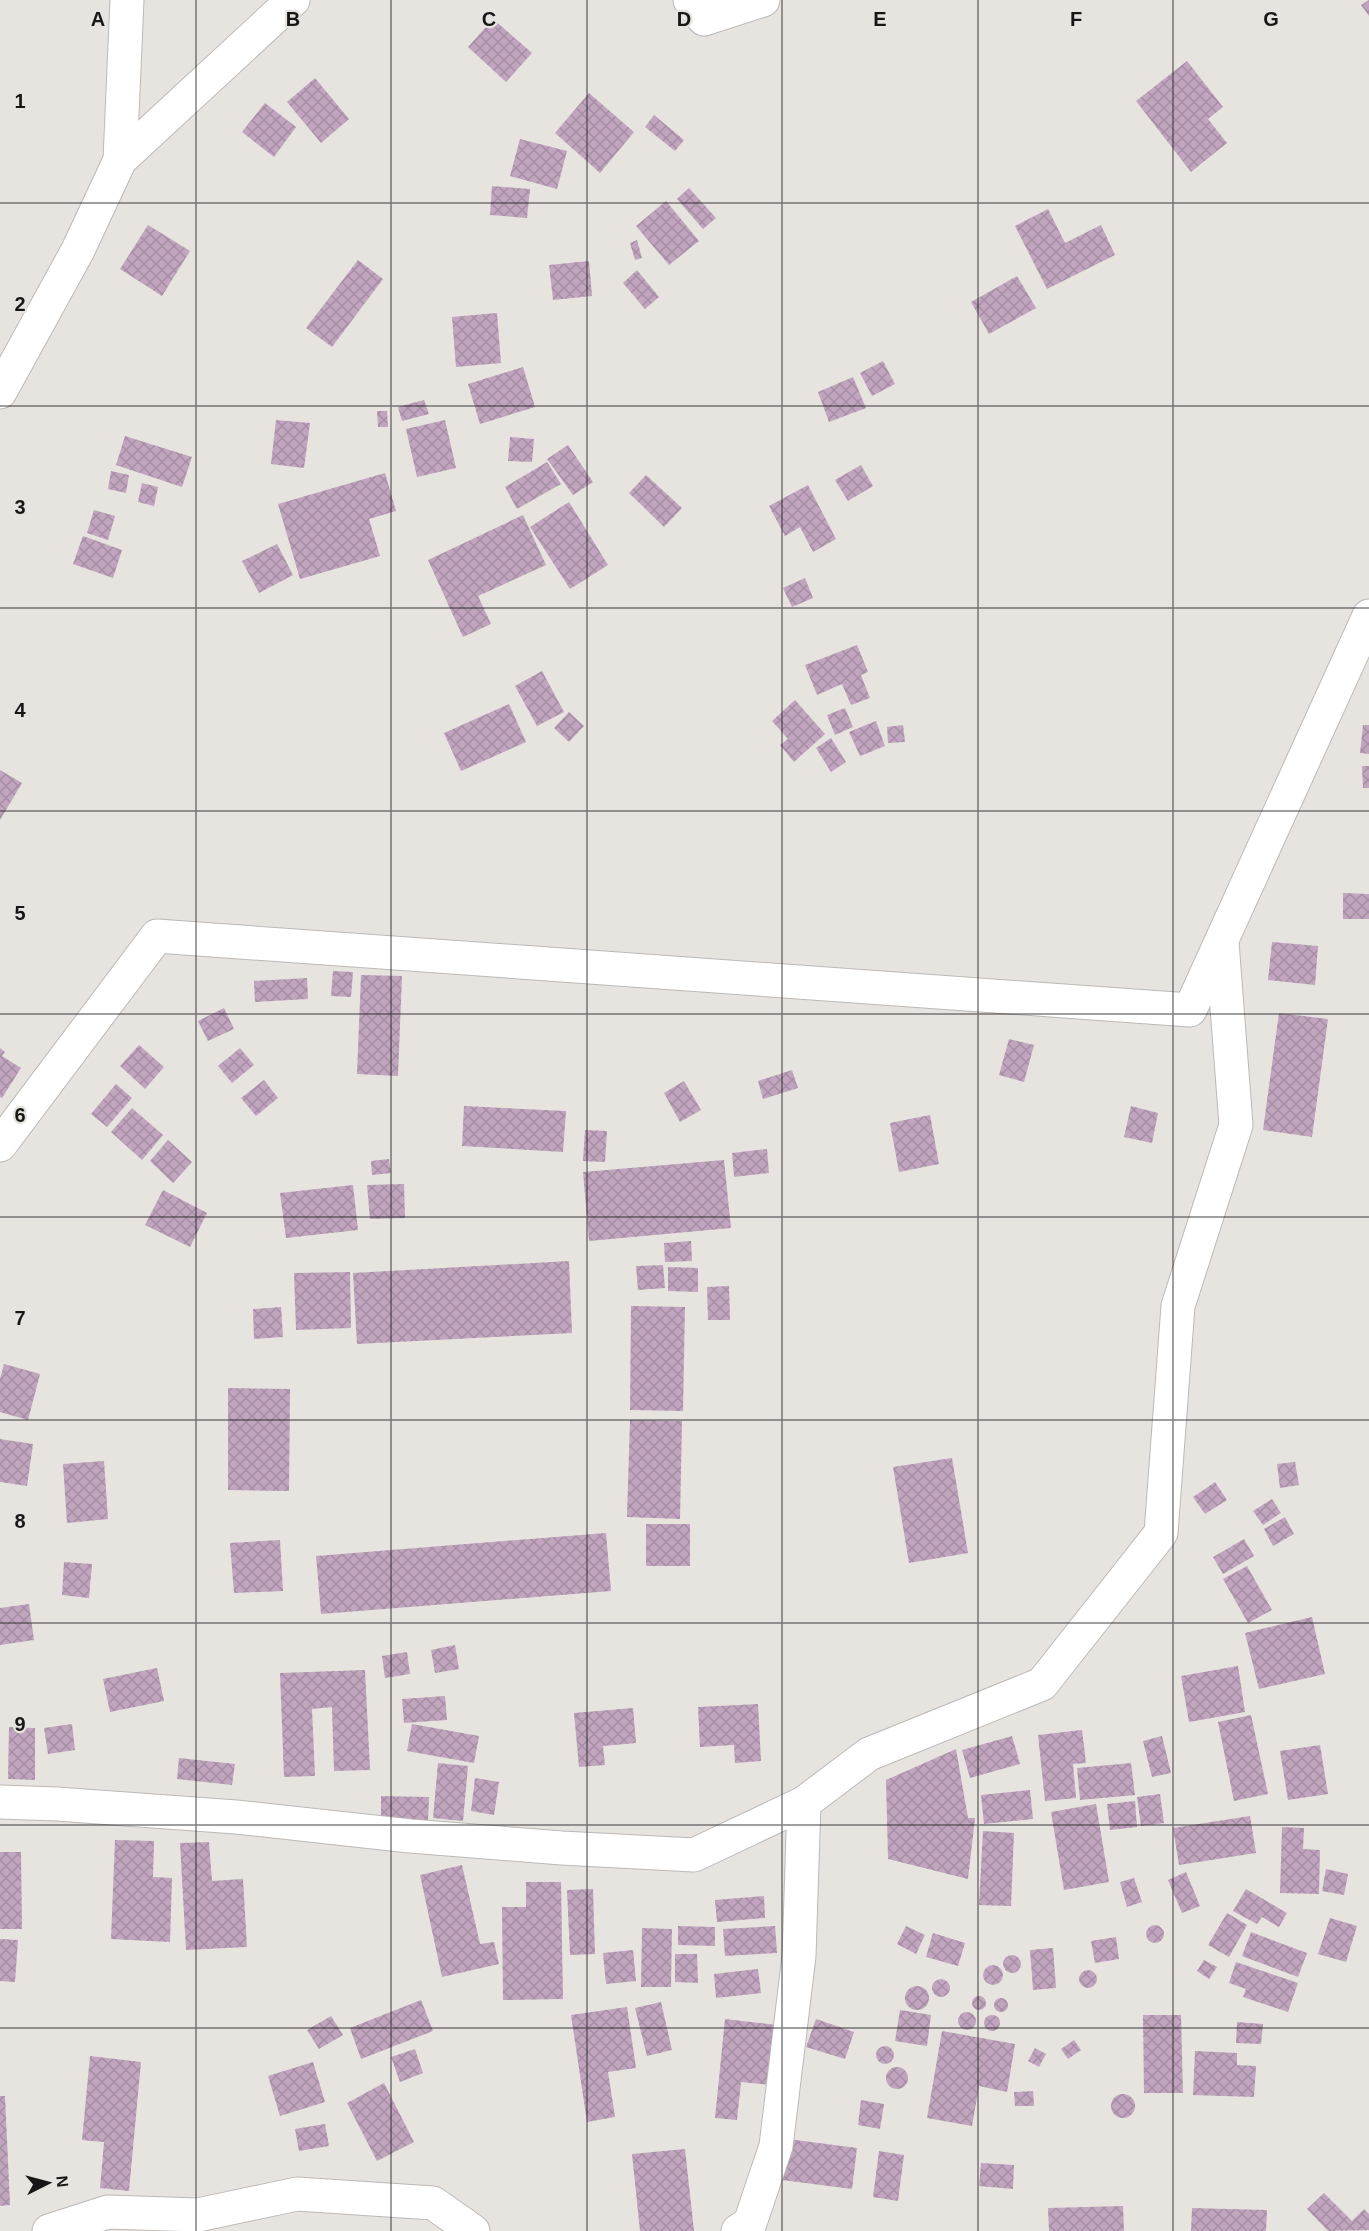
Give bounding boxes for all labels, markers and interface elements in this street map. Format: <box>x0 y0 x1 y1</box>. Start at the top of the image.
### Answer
text: A <box>91 8 105 30</box>
text: B <box>286 8 300 30</box>
text: C <box>482 8 496 30</box>
text: D <box>677 8 691 30</box>
text: E <box>873 8 887 30</box>
text: F <box>1070 8 1082 30</box>
text: G <box>1263 8 1279 30</box>
text: 1 <box>14 90 26 112</box>
text: 2 <box>14 293 26 315</box>
text: 3 <box>14 496 26 518</box>
text: 4 <box>14 699 26 721</box>
text: 5 <box>14 902 26 924</box>
text: 6 <box>14 1104 26 1126</box>
text: 7 <box>14 1307 26 1329</box>
text: 8 <box>14 1510 26 1532</box>
text: 9 <box>14 1713 26 1735</box>
north arrow <box>18 2153 78 2213</box>
text: N <box>53 2175 71 2188</box>

